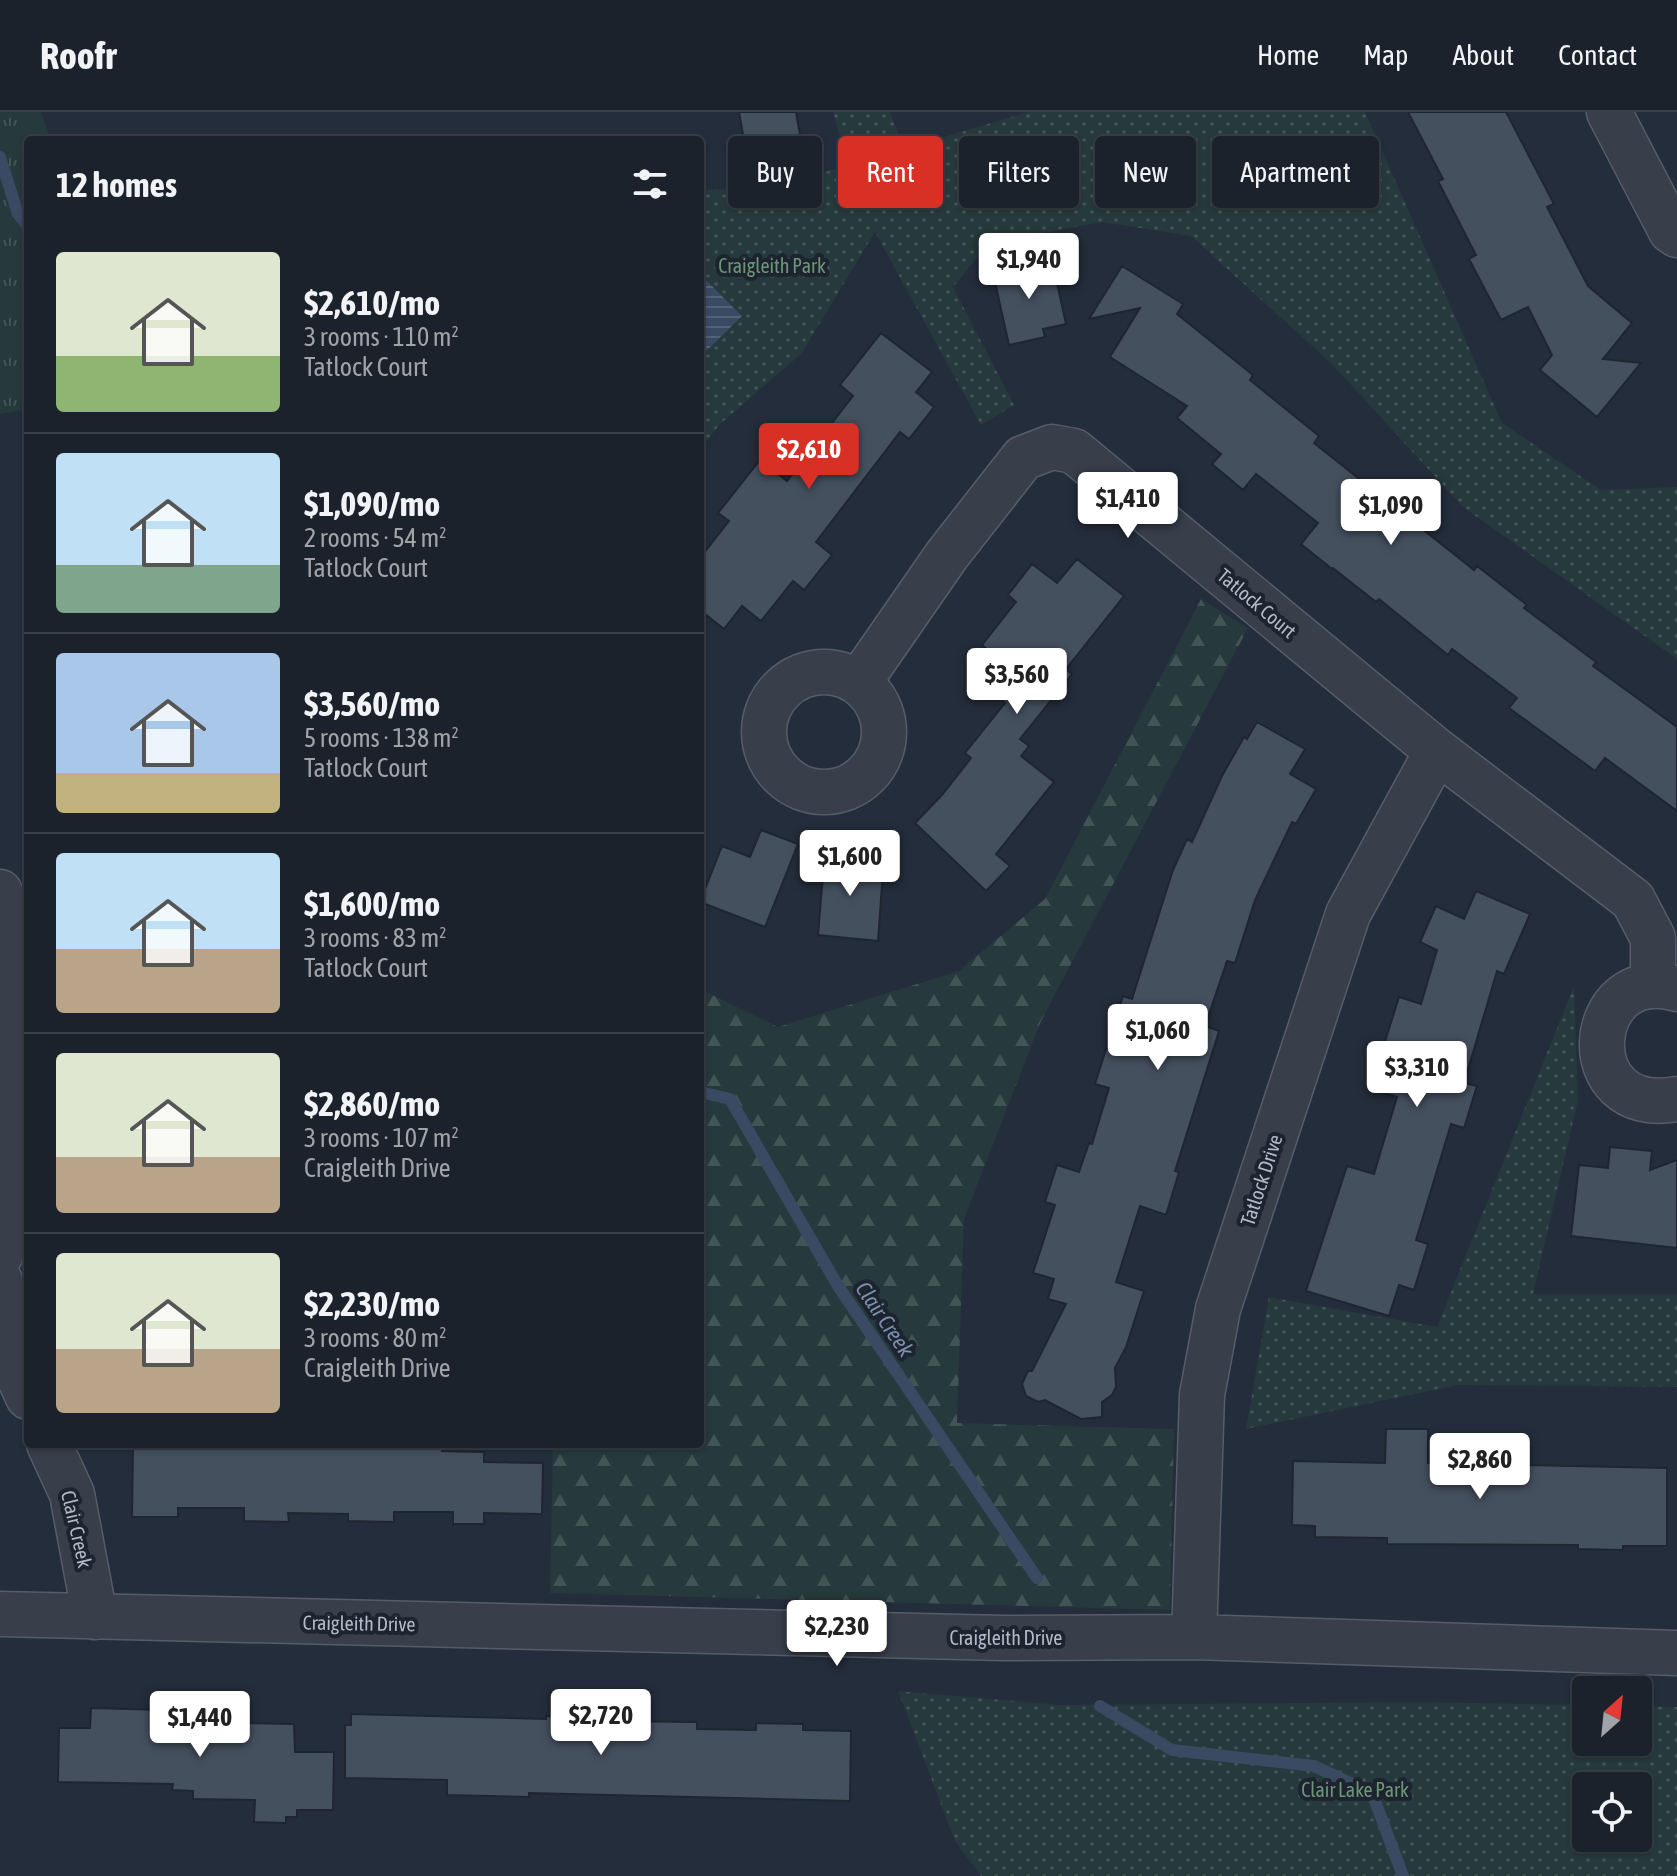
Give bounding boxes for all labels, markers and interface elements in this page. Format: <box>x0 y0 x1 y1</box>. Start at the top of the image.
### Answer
text: Roofr <box>40 34 116 77</box>
text: Home <box>1257 39 1319 71</box>
text: Map <box>1363 39 1408 71</box>
text: About <box>1452 39 1514 71</box>
text: Contact <box>1558 39 1637 71</box>
chip: Buy <box>728 136 822 208</box>
chip: Rent <box>838 136 943 208</box>
chip: Filters <box>959 136 1079 208</box>
chip: New <box>1095 136 1196 208</box>
chip: Apartment <box>1212 136 1379 208</box>
icon: filters <box>628 162 672 206</box>
text: 12 homes <box>56 165 177 204</box>
pin: $1,940 <box>964 233 1094 301</box>
text: $1,940 <box>997 244 1061 274</box>
park label: Craigleith Park <box>718 254 826 277</box>
text: $2,610/mo <box>304 283 440 322</box>
icon: home <box>120 284 216 380</box>
text: 3 rooms · 110 m² <box>304 322 459 352</box>
text: Tatlock Court <box>304 352 428 382</box>
pin: $2,610 <box>744 423 874 491</box>
text: $2,610 <box>777 434 841 464</box>
pin: $1,410 <box>1063 472 1193 540</box>
pin: $1,090 <box>1326 479 1456 547</box>
text: $1,410 <box>1096 483 1160 513</box>
text: $1,090/mo <box>304 484 440 523</box>
icon: home <box>120 485 216 581</box>
text: $1,090 <box>1359 490 1423 520</box>
text: 2 rooms · 54 m² <box>304 523 446 553</box>
text: Tatlock Court <box>304 553 428 583</box>
street label: Tatlock Court <box>1213 564 1301 643</box>
pin: $3,560 <box>952 648 1082 716</box>
text: $3,560 <box>985 659 1049 689</box>
text: $3,560/mo <box>304 684 440 723</box>
icon: home <box>120 685 216 781</box>
text: 5 rooms · 138 m² <box>304 723 459 753</box>
text: Tatlock Court <box>304 753 428 783</box>
pin: $1,600 <box>785 830 915 898</box>
text: $1,600 <box>818 841 882 871</box>
text: $1,600/mo <box>304 884 440 923</box>
icon: home <box>120 885 216 981</box>
text: 3 rooms · 83 m² <box>304 923 446 953</box>
text: Tatlock Court <box>304 953 428 983</box>
pin: $1,060 <box>1093 1004 1223 1072</box>
text: $1,060 <box>1126 1015 1190 1045</box>
pin: $3,310 <box>1352 1041 1482 1109</box>
text: $3,310 <box>1385 1052 1449 1082</box>
text: $2,860/mo <box>304 1084 440 1123</box>
icon: home <box>120 1085 216 1181</box>
text: 3 rooms · 107 m² <box>304 1123 459 1153</box>
street label: Tatlock Drive <box>1235 1131 1287 1229</box>
text: Craigleith Drive <box>304 1153 451 1183</box>
water label: Clair Creek <box>850 1276 920 1362</box>
text: $2,230/mo <box>304 1284 440 1323</box>
icon: home <box>120 1285 216 1381</box>
text: 3 rooms · 80 m² <box>304 1323 446 1353</box>
text: Craigleith Drive <box>304 1353 451 1383</box>
pin: $2,860 <box>1415 1433 1545 1501</box>
text: $2,860 <box>1448 1444 1512 1474</box>
street label: Clair Creek <box>57 1488 97 1570</box>
pin: $2,230 <box>772 1600 902 1668</box>
street label: Craigleith Drive <box>302 1611 416 1635</box>
text: $2,230 <box>805 1611 869 1641</box>
street label: Craigleith Drive <box>950 1626 1062 1649</box>
north arrow <box>1572 1676 1652 1756</box>
map controls <box>1572 1676 1652 1852</box>
pin: $2,720 <box>536 1689 666 1757</box>
pin: $1,440 <box>135 1691 265 1759</box>
text: $2,720 <box>569 1700 633 1730</box>
text: $1,440 <box>168 1702 232 1732</box>
button: locate <box>1572 1772 1652 1852</box>
park label: Clair Lake Park <box>1301 1778 1409 1801</box>

